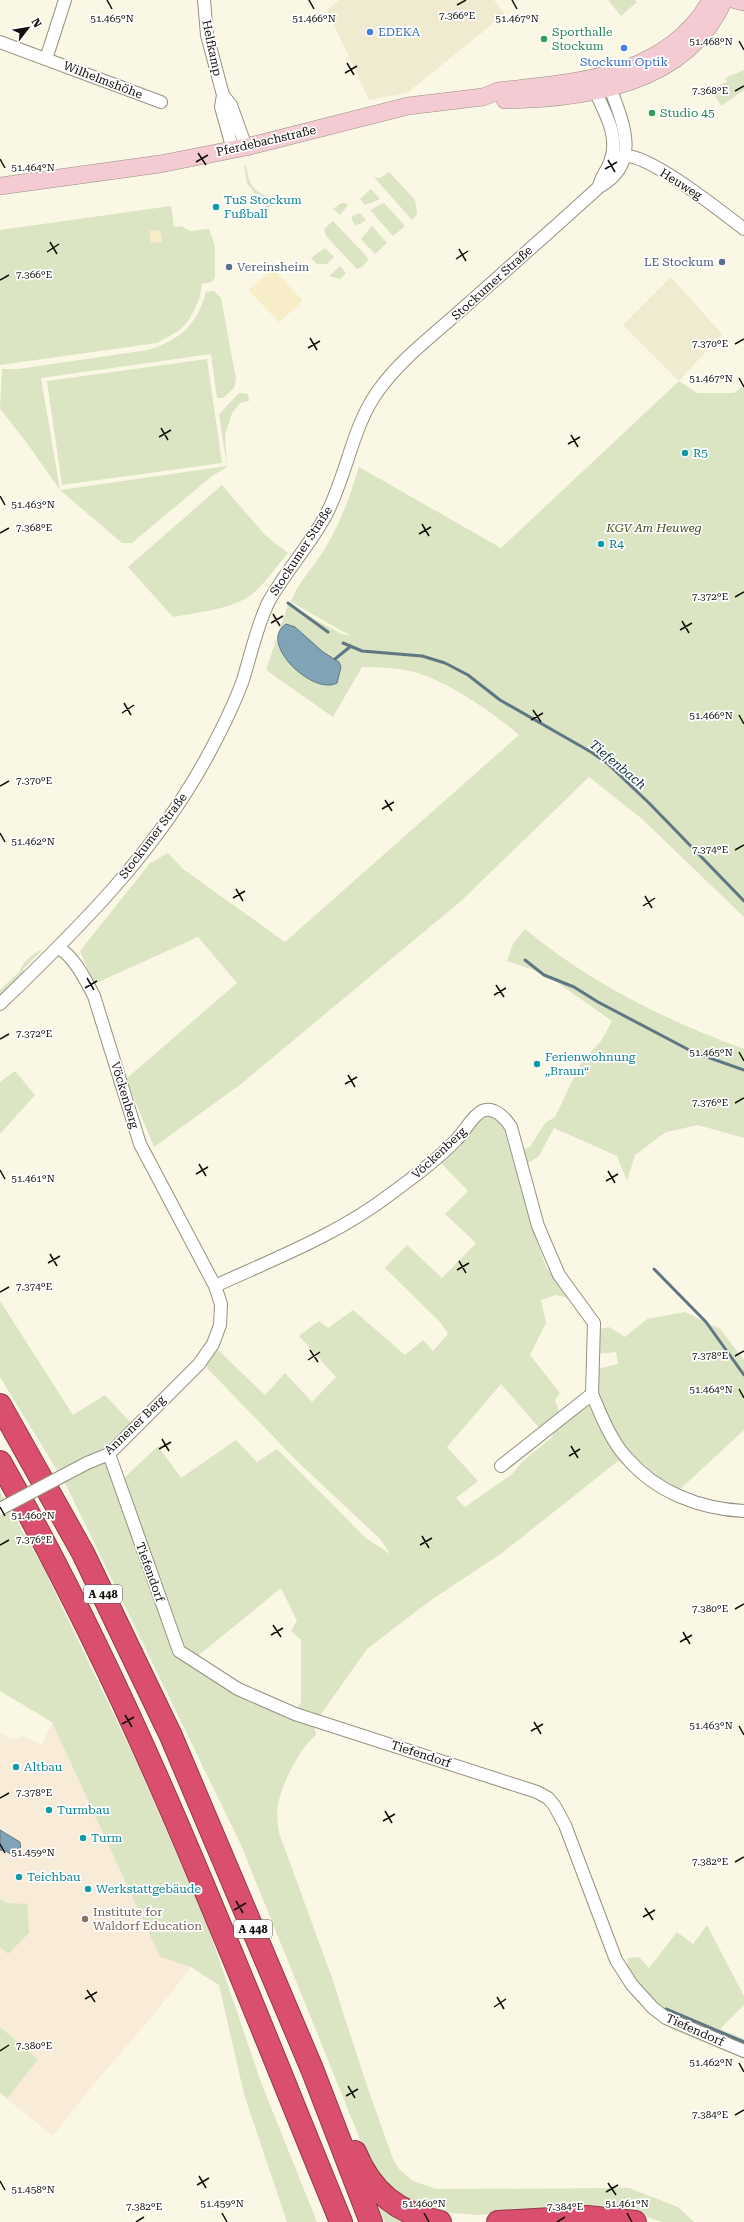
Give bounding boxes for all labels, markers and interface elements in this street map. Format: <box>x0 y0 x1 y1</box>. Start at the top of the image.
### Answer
north arrow <box>8 8 48 48</box>
text: 7.366°E <box>439 10 475 21</box>
text: 51.465°N <box>90 13 134 24</box>
text: 51.466°N <box>292 13 336 24</box>
text: 51.467°N <box>495 13 539 24</box>
text: N <box>28 16 44 31</box>
street label: Helfkamp <box>199 19 225 77</box>
place label: EDEKA <box>378 25 421 39</box>
place label: Sporthalle Stockum <box>552 25 613 53</box>
marker: EDEKA <box>365 27 375 37</box>
marker: Sporthalle Stockum <box>539 34 549 44</box>
text: 51.468°N <box>689 36 733 47</box>
marker: Stockum Optik <box>619 43 629 53</box>
place label: Stockum Optik <box>580 55 668 69</box>
street label: Wilhelmshöhe <box>61 58 145 102</box>
text: 7.368°E <box>692 85 728 96</box>
place label: Studio 45 <box>660 106 715 120</box>
marker: Studio 45 <box>647 108 657 118</box>
street label: Pferdebachstraße <box>215 123 318 159</box>
text: 51.464°N <box>11 162 55 173</box>
street label: Heuweg <box>657 166 705 202</box>
place label: TuS Stockum Fußball <box>224 193 302 221</box>
marker: TuS Stockum Fußball <box>211 202 221 212</box>
street label: Stockumer Straße <box>449 243 535 323</box>
place label: LE Stockum <box>644 255 714 269</box>
marker: LE Stockum <box>717 257 727 267</box>
place label: Vereinsheim <box>237 260 309 274</box>
marker: Vereinsheim <box>224 262 234 272</box>
text: 7.366°E <box>16 269 52 280</box>
text: 7.370°E <box>692 338 728 349</box>
text: 51.467°N <box>689 373 733 384</box>
place label: R5 <box>693 446 708 460</box>
marker: R5 <box>680 448 690 458</box>
text: 51.463°N <box>11 499 55 510</box>
street label: Stockumer Straße <box>267 503 335 598</box>
park label: KGV Am Heuweg <box>605 521 702 535</box>
text: 7.368°E <box>16 522 52 533</box>
place label: R4 <box>609 537 624 551</box>
marker: R4 <box>596 539 606 549</box>
text: 7.372°E <box>692 591 728 602</box>
text: 51.466°N <box>689 710 733 721</box>
water label: Tiefenbach <box>586 736 649 792</box>
text: 7.370°E <box>16 775 52 786</box>
street label: Stockumer Straße <box>116 790 190 882</box>
text: 51.462°N <box>11 836 55 847</box>
text: 7.374°E <box>692 844 728 855</box>
text: 7.372°E <box>16 1028 52 1039</box>
text: 51.465°N <box>689 1047 733 1058</box>
place label: Ferienwohnung „Braun“ <box>545 1050 636 1078</box>
marker: Ferienwohnung „Braun“ <box>532 1059 542 1069</box>
street label: Vöckenberg <box>108 1060 142 1130</box>
text: 7.376°E <box>692 1097 728 1108</box>
street label: Vöckenberg <box>409 1124 469 1182</box>
text: 51.461°N <box>11 1173 55 1184</box>
text: 7.374°E <box>16 1281 52 1292</box>
text: 7.378°E <box>692 1350 728 1361</box>
text: 51.464°N <box>689 1384 733 1395</box>
street label: Annener Berg <box>102 1392 168 1457</box>
text: 51.460°N <box>11 1510 55 1521</box>
text: 7.376°E <box>16 1534 52 1545</box>
street label: Tiefendorf <box>133 1540 167 1604</box>
road number: A 448 <box>84 1585 122 1603</box>
text: 7.380°E <box>692 1603 728 1614</box>
text: 51.463°N <box>689 1720 733 1731</box>
street label: Tiefendorf <box>389 1738 453 1770</box>
place label: Altbau <box>24 1760 63 1774</box>
marker: Altbau <box>11 1762 21 1772</box>
text: 7.378°E <box>16 1787 52 1798</box>
place label: Turmbau <box>57 1803 110 1817</box>
marker: Turmbau <box>44 1805 54 1815</box>
place label: Turm <box>91 1831 122 1845</box>
marker: Turm <box>78 1833 88 1843</box>
text: 51.459°N <box>11 1847 55 1858</box>
text: 7.382°E <box>692 1856 728 1867</box>
place label: Teichbau <box>27 1870 81 1884</box>
marker: Teichbau <box>14 1872 24 1882</box>
place label: Werkstattgebäude <box>96 1882 201 1896</box>
marker: Werkstattgebäude <box>83 1884 93 1894</box>
place label: Institute for Waldorf Education <box>93 1905 202 1933</box>
marker: Institute for Waldorf Education <box>80 1914 90 1924</box>
road number: A 448 <box>234 1920 272 1938</box>
street label: Tiefendorf <box>664 2011 726 2049</box>
text: 7.380°E <box>16 2040 52 2051</box>
text: 51.462°N <box>689 2057 733 2068</box>
text: 7.384°E <box>692 2109 728 2120</box>
text: 51.458°N <box>11 2184 55 2195</box>
text: 51.459°N <box>200 2198 244 2209</box>
text: 51.460°N <box>402 2198 446 2209</box>
text: 51.461°N <box>605 2198 649 2209</box>
text: 7.382°E <box>126 2201 162 2212</box>
text: 7.384°E <box>547 2201 583 2212</box>

